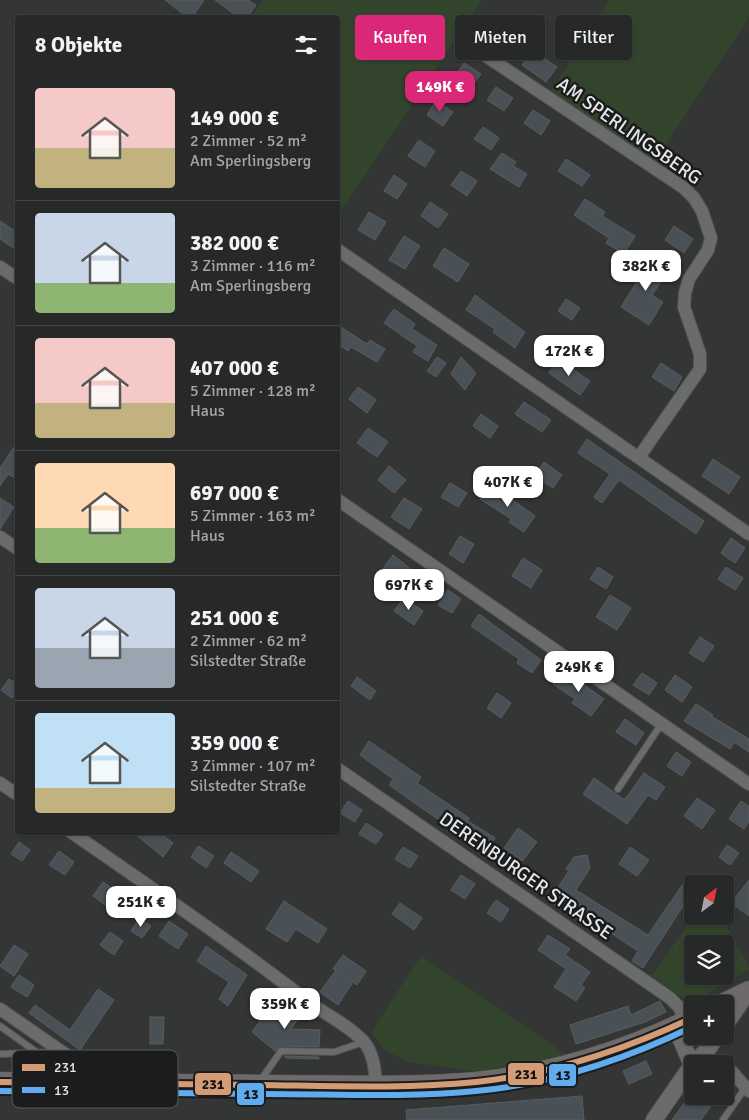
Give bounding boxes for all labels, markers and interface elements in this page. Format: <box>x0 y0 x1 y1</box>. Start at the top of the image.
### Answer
chip: Kaufen <box>355 15 445 60</box>
chip: Mieten <box>455 15 545 60</box>
chip: Filter <box>555 15 632 60</box>
icon: filters <box>292 31 320 59</box>
text: 8 Objekte <box>35 32 122 58</box>
pin: 149K € <box>399 70 481 113</box>
street label: AM SPERLINGSBERG <box>552 72 706 190</box>
text: 149K € <box>416 77 464 97</box>
text: 149 000 € <box>190 105 279 131</box>
icon: home <box>75 108 135 168</box>
text: 2 Zimmer · 52 m² <box>190 131 307 151</box>
text: Am Sperlingsberg <box>190 151 311 171</box>
text: 382 000 € <box>190 230 279 256</box>
icon: home <box>75 233 135 293</box>
pin: 382K € <box>605 250 687 292</box>
text: 3 Zimmer · 116 m² <box>190 256 316 276</box>
text: 382K € <box>622 256 670 276</box>
text: Am Sperlingsberg <box>190 276 311 296</box>
pin: 172K € <box>528 334 610 377</box>
text: 172K € <box>545 341 593 361</box>
text: 407 000 € <box>190 355 279 381</box>
icon: home <box>75 358 135 418</box>
text: 5 Zimmer · 128 m² <box>190 381 316 401</box>
text: Haus <box>190 401 225 421</box>
pin: 407K € <box>467 466 549 508</box>
text: 407K € <box>484 472 532 492</box>
text: 697 000 € <box>190 480 279 506</box>
icon: home <box>75 483 135 543</box>
text: 5 Zimmer · 163 m² <box>190 506 316 526</box>
text: Haus <box>190 526 225 546</box>
pin: 697K € <box>368 568 450 611</box>
text: 697K € <box>385 575 433 595</box>
text: 251 000 € <box>190 605 279 631</box>
icon: home <box>75 608 135 668</box>
text: 2 Zimmer · 62 m² <box>190 631 307 651</box>
pin: 249K € <box>538 650 620 693</box>
text: Silstedter Straße <box>190 651 306 671</box>
text: 249K € <box>555 657 603 677</box>
text: 359 000 € <box>190 730 279 756</box>
icon: home <box>75 733 135 793</box>
text: 3 Zimmer · 107 m² <box>190 756 316 776</box>
text: Silstedter Straße <box>190 776 306 796</box>
street label: DERENBURGER STRASSE <box>435 807 617 945</box>
north arrow <box>684 875 734 925</box>
map controls <box>684 875 734 1105</box>
pin: 251K € <box>100 886 182 928</box>
text: 251K € <box>117 892 165 912</box>
button: layers <box>684 935 734 985</box>
pin: 359K € <box>244 988 326 1030</box>
text: 359K € <box>261 994 309 1014</box>
button: + <box>684 995 734 1045</box>
legend <box>12 1050 178 1108</box>
button: − <box>684 1055 734 1105</box>
text: 231 <box>54 1059 77 1076</box>
line badge: 231 <box>507 1062 545 1086</box>
line badge: 13 <box>548 1063 577 1087</box>
text: 231 <box>515 1066 538 1083</box>
text: 13 <box>555 1067 571 1084</box>
line badge: 231 <box>194 1072 232 1096</box>
text: 231 <box>202 1076 225 1093</box>
text: 13 <box>54 1082 69 1099</box>
line badge: 13 <box>236 1082 265 1106</box>
text: 13 <box>243 1086 259 1103</box>

